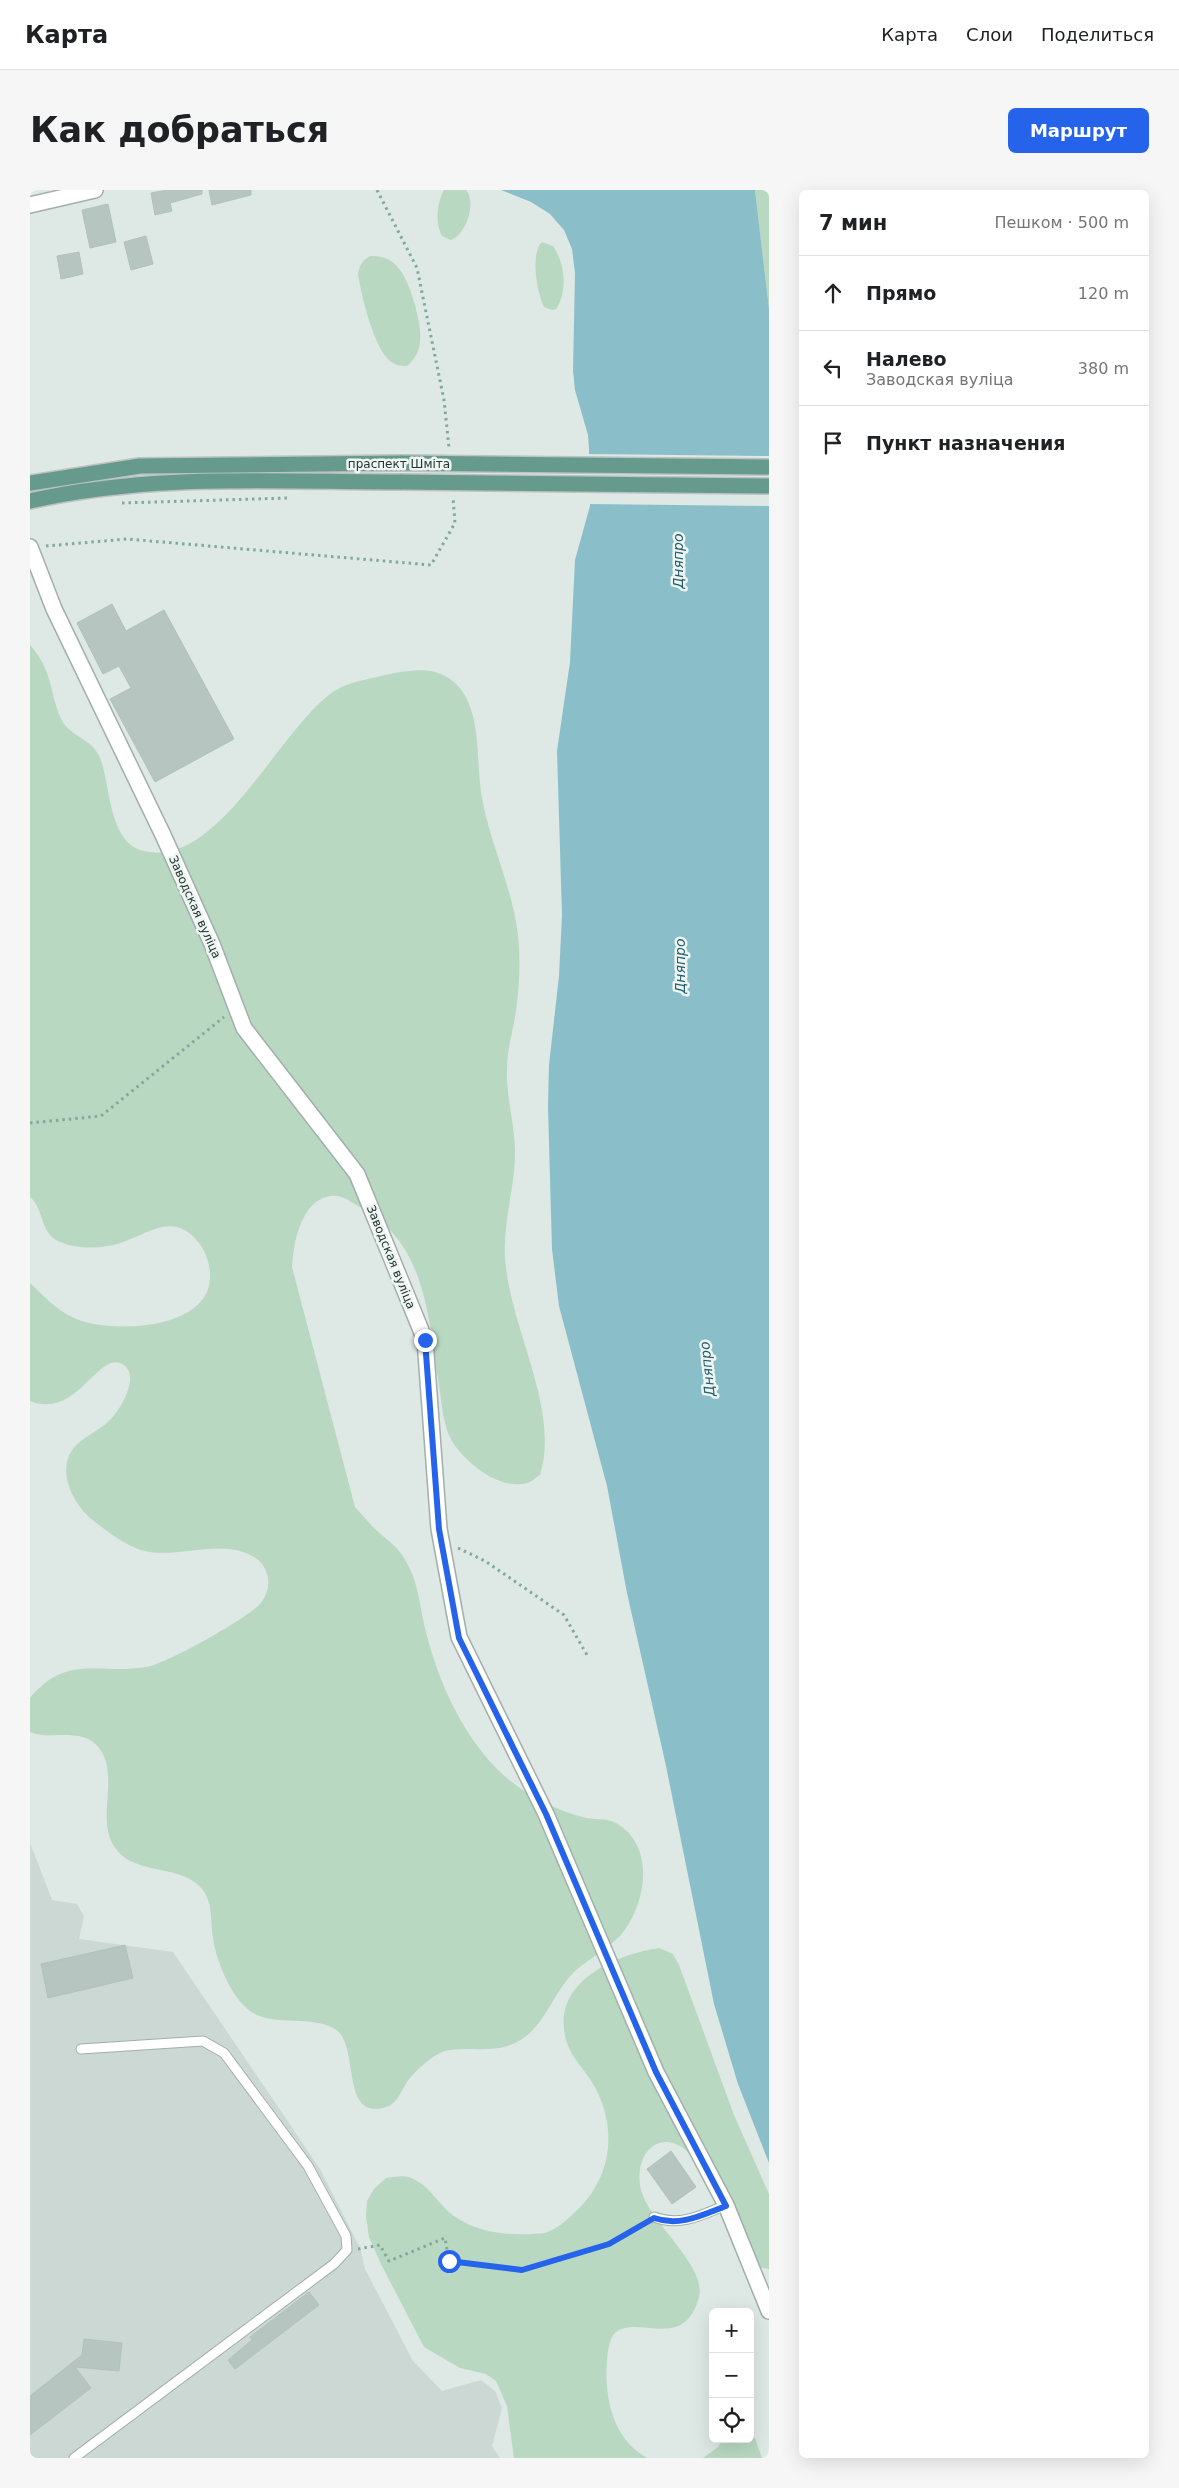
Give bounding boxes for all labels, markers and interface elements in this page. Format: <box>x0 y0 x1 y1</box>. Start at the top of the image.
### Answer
text: Карта <box>25 21 108 49</box>
text: Карта <box>881 24 938 45</box>
text: Слои <box>966 24 1013 45</box>
text: Поделиться <box>1041 24 1154 45</box>
button: Маршрут <box>1008 108 1149 153</box>
text: Как добраться <box>30 110 329 150</box>
text: 7 мин <box>819 211 887 235</box>
text: Пешком · 500 m <box>994 213 1129 232</box>
icon: ahead <box>819 279 847 307</box>
text: Прямо <box>866 282 936 304</box>
text: 120 m <box>1078 284 1129 303</box>
text: Налево <box>866 348 947 370</box>
icon: left <box>819 354 847 382</box>
text: 380 m <box>1078 359 1129 378</box>
text: Заводская вуліца <box>866 370 1014 389</box>
icon: arrive <box>819 429 847 457</box>
text: Пункт назначения <box>866 432 1065 454</box>
street label: праспект Шміта <box>348 457 450 471</box>
water label: Дняпро <box>670 533 686 590</box>
street label: Заводская вуліца <box>166 854 224 960</box>
water label: Дняпро <box>672 938 688 995</box>
street label: Заводская вуліца <box>364 1203 418 1311</box>
route end <box>414 1329 437 1352</box>
water label: Дняпро <box>696 1341 718 1398</box>
route start <box>438 2250 461 2273</box>
map controls <box>709 2308 754 2443</box>
button: + <box>709 2308 754 2353</box>
button: − <box>709 2353 754 2398</box>
button: locate <box>709 2398 754 2443</box>

